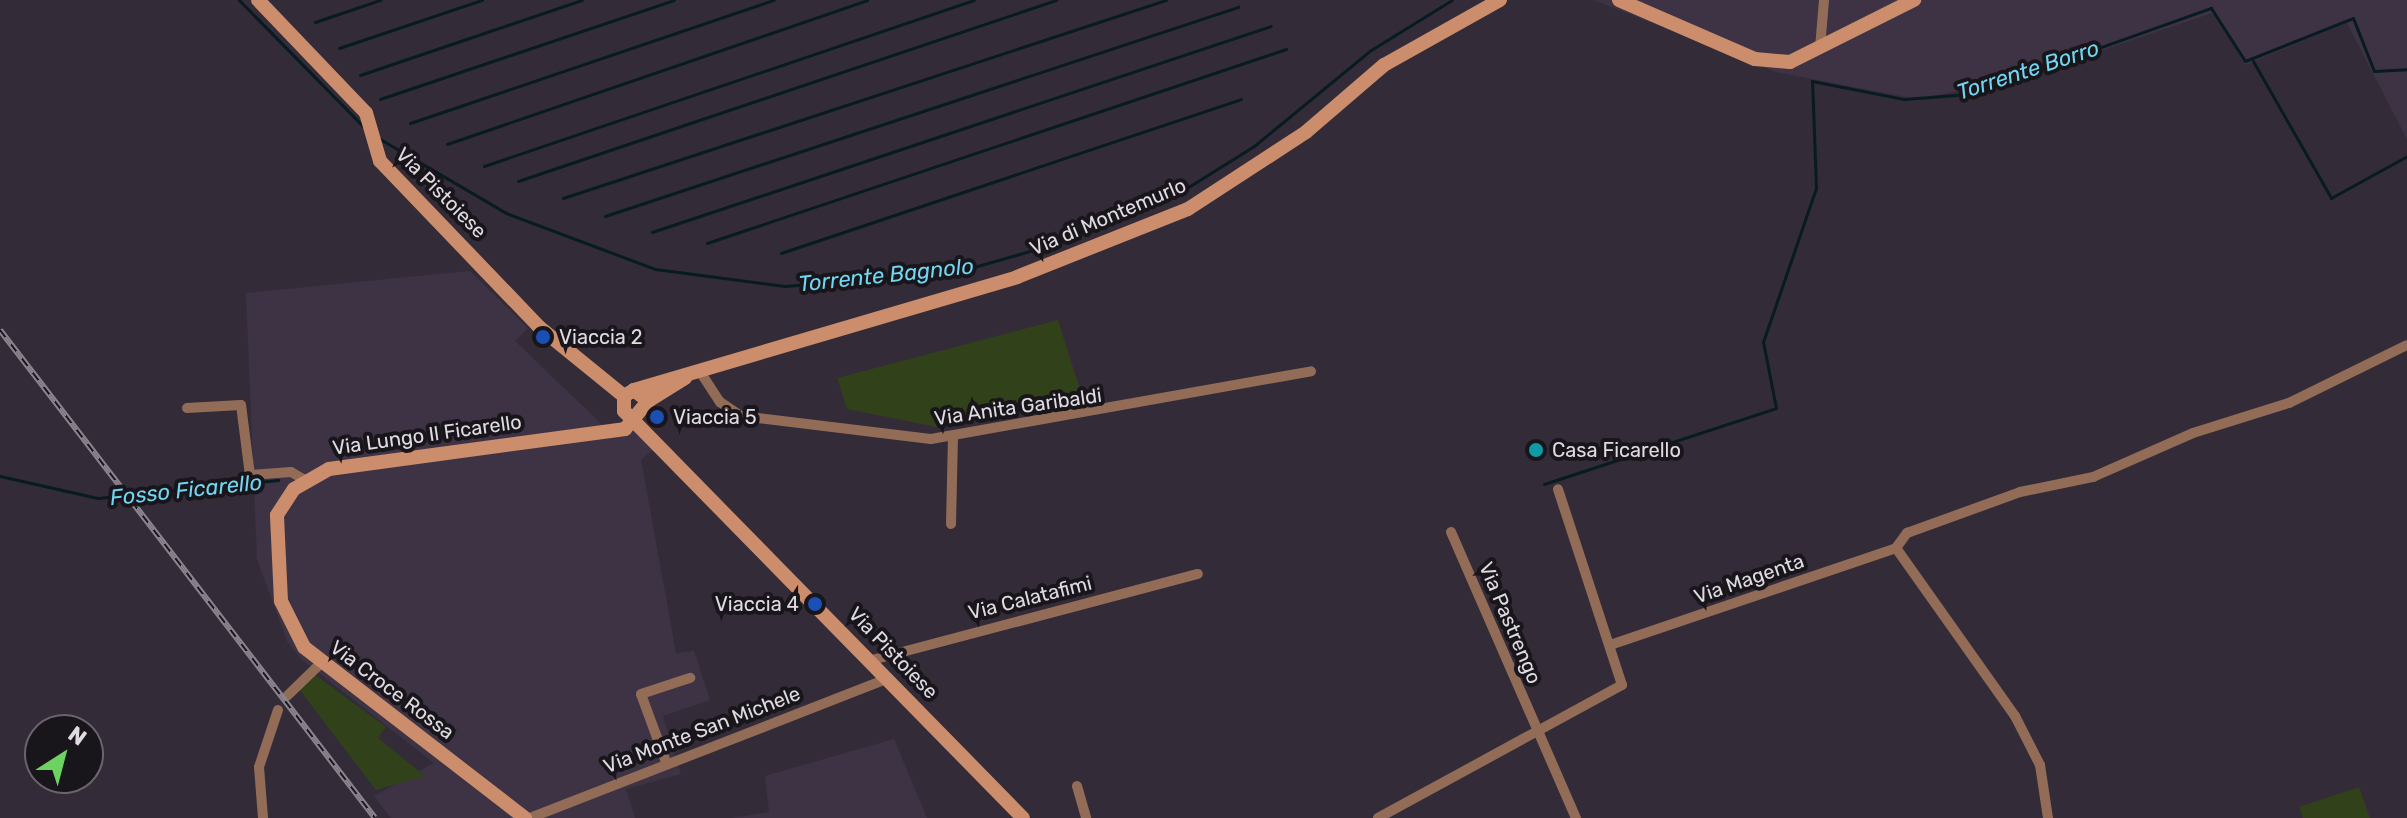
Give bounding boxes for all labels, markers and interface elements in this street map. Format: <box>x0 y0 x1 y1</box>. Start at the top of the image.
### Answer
water label: Torrente Borro <box>1953 35 2103 105</box>
street label: Via Pistoiese <box>391 143 491 243</box>
street label: Via di Montemurlo <box>1026 173 1190 261</box>
water label: Torrente Bagnolo <box>797 253 975 297</box>
place label: Viaccia 2 <box>559 325 643 349</box>
marker: Viaccia 2 <box>534 328 552 346</box>
street label: Via Anita Garibaldi <box>932 383 1104 431</box>
place label: Viaccia 5 <box>673 405 757 429</box>
marker: Viaccia 5 <box>648 408 666 426</box>
street label: Via Lungo Il Ficarello <box>331 410 523 460</box>
place label: Casa Ficarello <box>1552 438 1681 462</box>
marker: Casa Ficarello <box>1527 441 1545 459</box>
water label: Fosso Ficarello <box>109 469 263 511</box>
street label: Via Magenta <box>1691 549 1807 609</box>
street label: Via Pastrengo <box>1474 559 1546 687</box>
street label: Via Calatafimi <box>966 571 1094 625</box>
place label: Viaccia 4 <box>715 592 799 616</box>
marker: Viaccia 4 <box>806 595 824 613</box>
street label: Via Pistoiese <box>843 602 943 704</box>
street label: Via Croce Rossa <box>325 636 459 744</box>
street label: Via Monte San Michele <box>600 681 804 779</box>
north arrow <box>24 714 104 794</box>
text: N <box>63 720 92 751</box>

